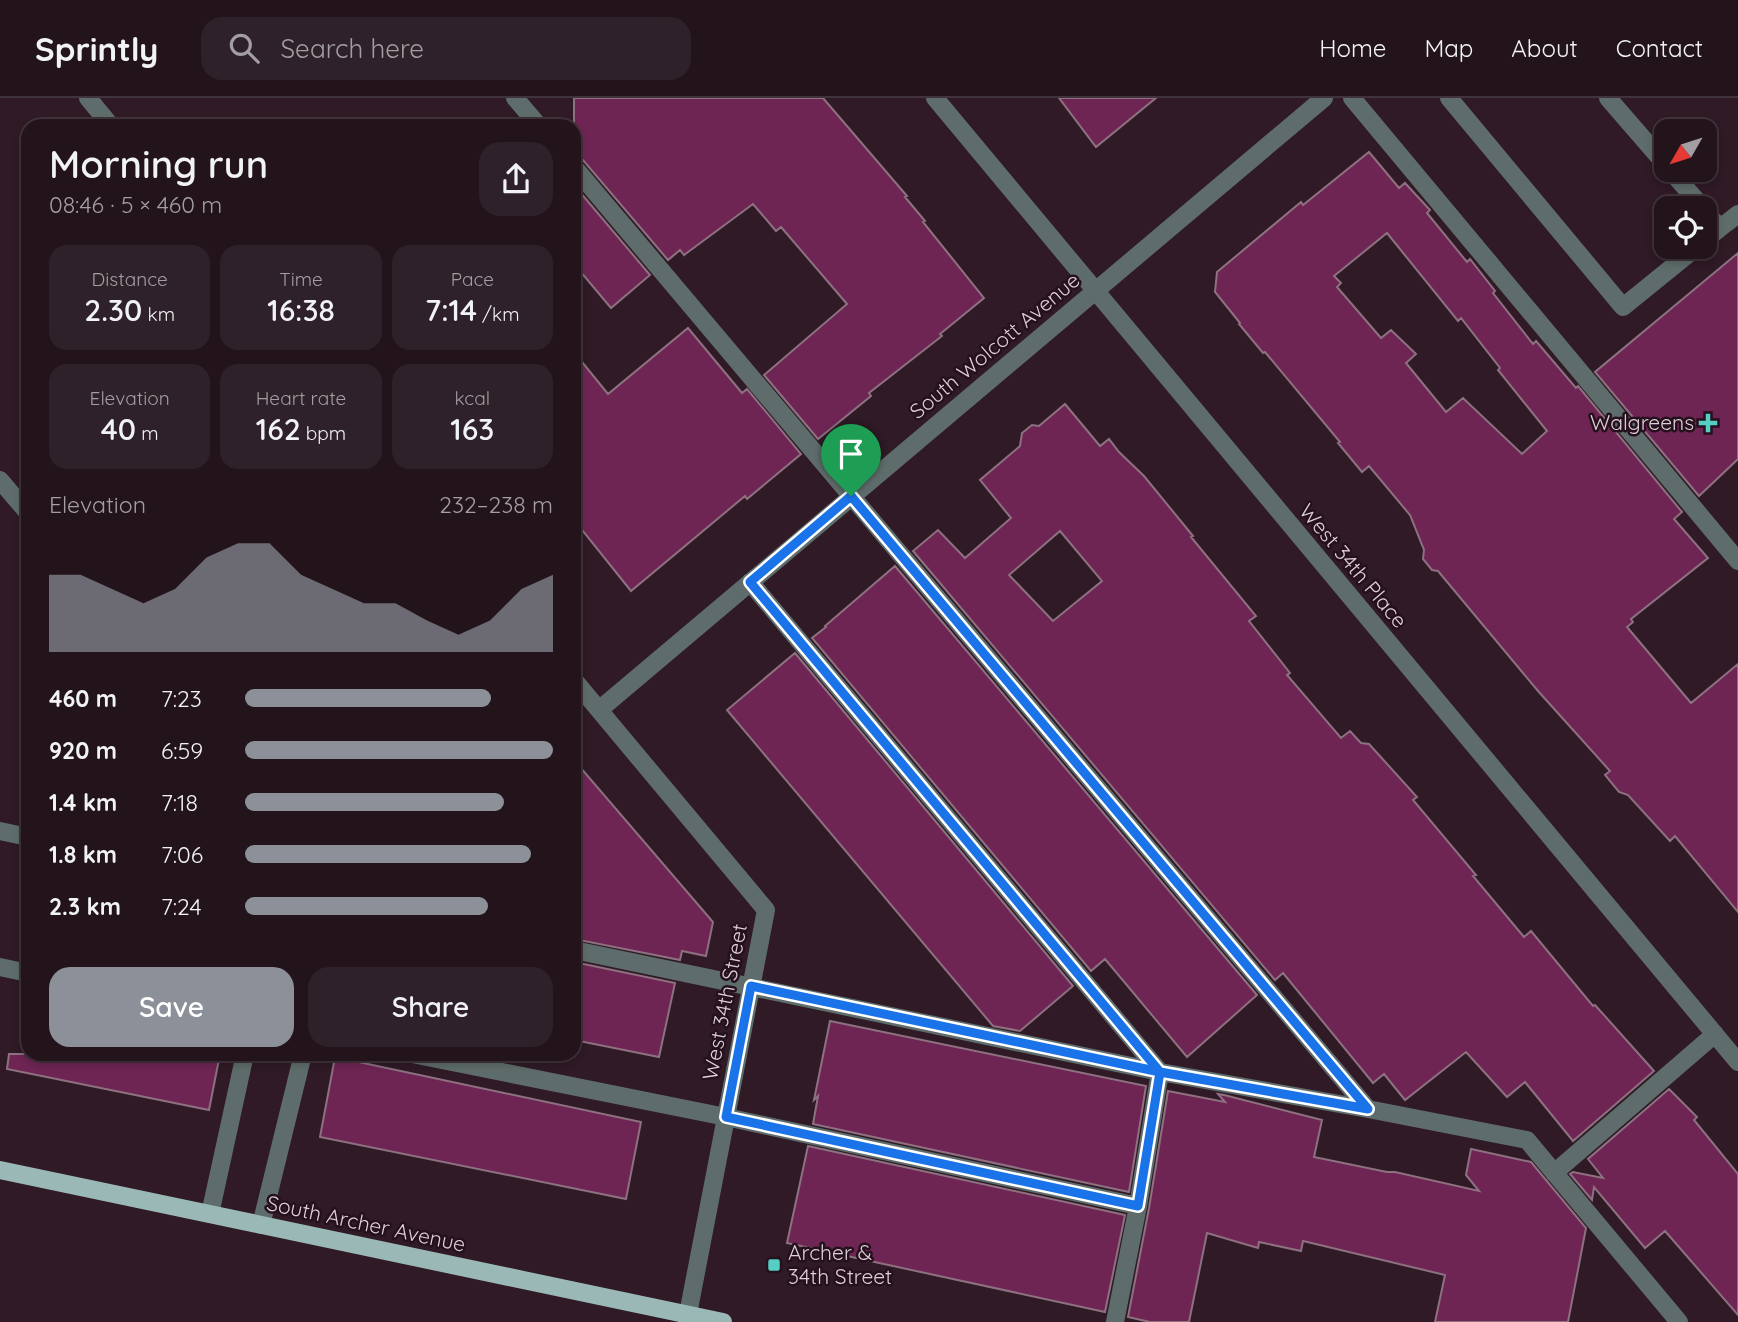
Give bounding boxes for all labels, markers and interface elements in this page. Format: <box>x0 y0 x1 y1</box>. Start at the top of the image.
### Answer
search box <box>201 17 691 80</box>
text: Sprintly <box>35 28 159 69</box>
icon: search <box>225 29 263 67</box>
text: Search here <box>281 32 424 65</box>
text: Home <box>1319 33 1386 63</box>
text: Map <box>1424 33 1473 63</box>
text: About <box>1511 33 1578 63</box>
text: Contact <box>1616 33 1703 63</box>
north arrow <box>1654 119 1717 182</box>
map controls <box>1654 119 1717 259</box>
text: Morning run <box>49 140 268 188</box>
button: share <box>479 142 553 216</box>
text: 08:46 · 5 × 460 m <box>49 190 222 219</box>
button: locate <box>1654 196 1717 259</box>
text: Distance <box>92 267 168 291</box>
text: Time <box>279 267 323 291</box>
text: Pace <box>451 267 494 291</box>
street label: South Wolcott Avenue <box>904 267 1085 424</box>
text: 2.30 <box>84 291 142 329</box>
text: 16:38 <box>267 291 335 329</box>
text: 7:14 <box>425 291 477 329</box>
text: km <box>142 302 175 326</box>
text: /km <box>477 302 520 326</box>
text: Elevation <box>90 386 170 410</box>
text: Heart rate <box>256 386 346 410</box>
text: kcal <box>455 386 490 410</box>
place label: Walgreens <box>1590 409 1694 435</box>
text: 40 <box>101 410 136 448</box>
text: 162 <box>256 410 301 448</box>
text: 163 <box>450 410 494 448</box>
marker: Walgreens <box>1700 415 1716 431</box>
text: m <box>136 421 159 445</box>
text: bpm <box>301 421 346 445</box>
pin <box>821 424 881 496</box>
icon: arrive <box>832 435 870 473</box>
text: Elevation <box>49 490 146 519</box>
text: 232–238 m <box>439 490 553 519</box>
street label: West 34th Place <box>1294 498 1413 633</box>
text: 460 m <box>49 684 117 713</box>
text: 7:23 <box>161 684 202 713</box>
text: 920 m <box>49 736 117 765</box>
text: 6:59 <box>161 736 203 765</box>
text: 1.4 km <box>49 788 117 817</box>
text: 7:18 <box>161 788 198 817</box>
text: 1.8 km <box>49 840 117 869</box>
text: 7:06 <box>161 840 203 869</box>
text: 2.3 km <box>49 892 121 921</box>
text: 7:24 <box>161 892 202 921</box>
street label: West 34th Street <box>696 921 752 1082</box>
button: Save <box>49 967 294 1047</box>
button: Share <box>308 967 553 1047</box>
street label: South Archer Avenue <box>264 1189 468 1257</box>
place label: Archer & 34th Street <box>788 1239 892 1289</box>
marker: Archer & 34th Street <box>766 1257 782 1273</box>

